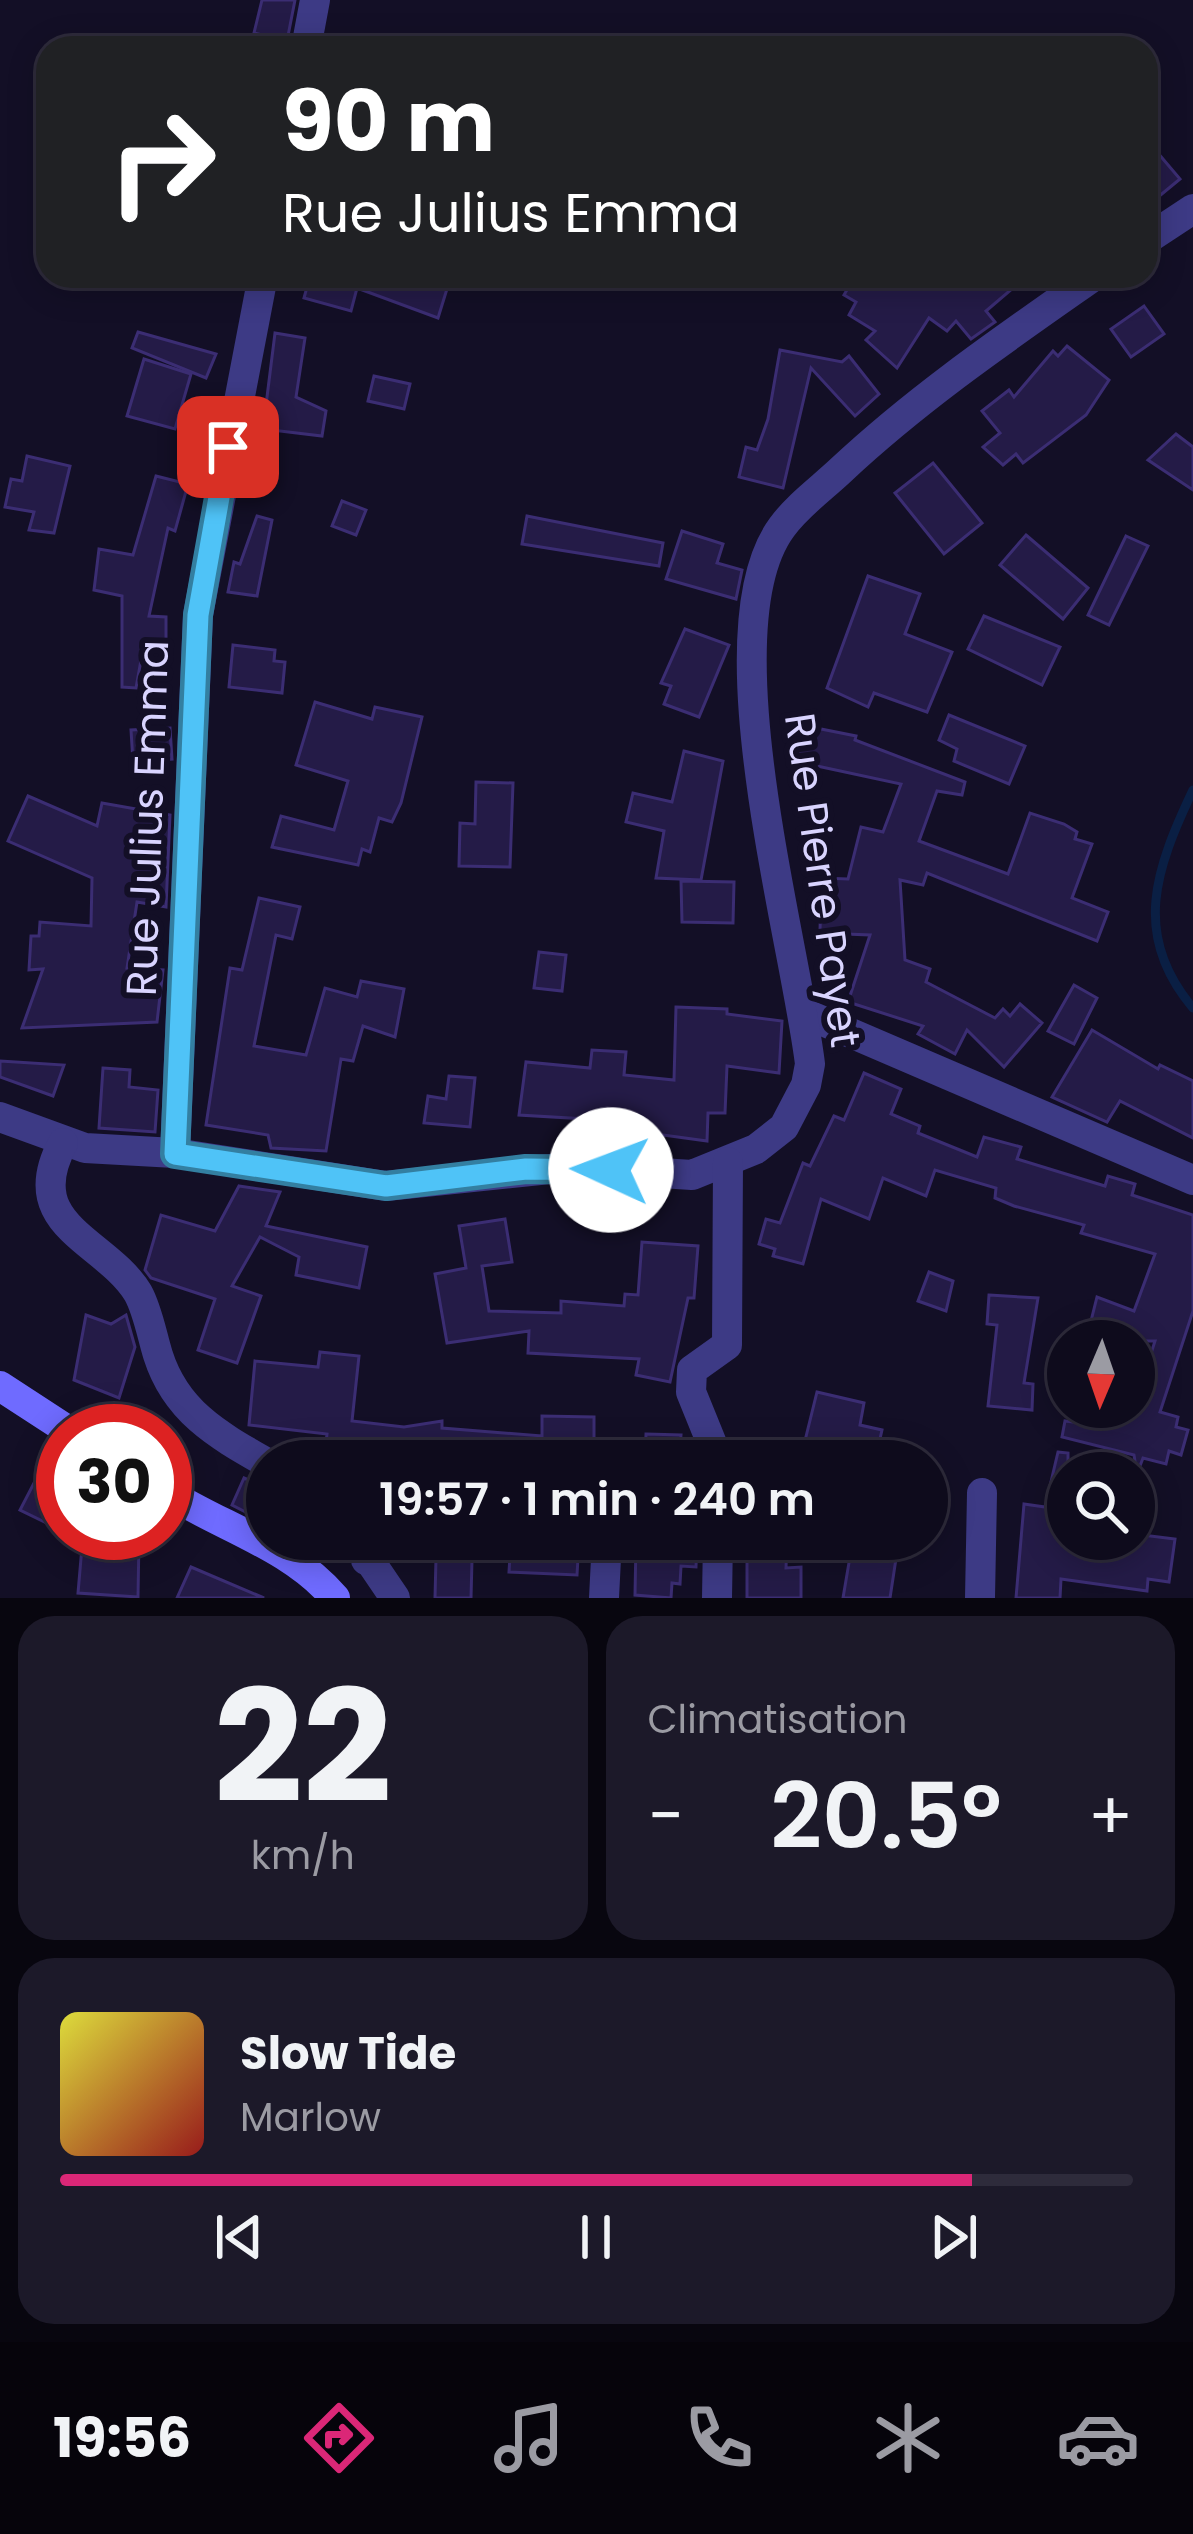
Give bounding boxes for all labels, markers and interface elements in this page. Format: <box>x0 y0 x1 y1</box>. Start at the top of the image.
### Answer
text: 90 m <box>282 63 495 180</box>
icon: right <box>84 84 240 240</box>
text: Rue Julius Emma <box>282 175 740 251</box>
pin <box>177 396 279 498</box>
icon: arrive <box>195 414 261 480</box>
street label: Rue Julius Emma <box>112 639 183 997</box>
street label: Rue Pierre Payet <box>770 709 875 1051</box>
position arrow <box>548 1107 674 1233</box>
north arrow <box>1047 1320 1155 1428</box>
map controls <box>1047 1320 1155 1560</box>
speed limit sign: 30 <box>36 1404 192 1560</box>
button: search <box>1047 1452 1155 1560</box>
text: 19:57 · 1 min · 240 m <box>379 1468 815 1531</box>
text: 22 <box>214 1638 392 1857</box>
text: Climatisation <box>648 1692 908 1747</box>
text: 20.5° <box>770 1753 1001 1880</box>
text: − <box>648 1770 684 1862</box>
text: + <box>1088 1770 1133 1862</box>
text: km/h <box>251 1828 355 1883</box>
text: Slow Tide <box>240 2022 456 2085</box>
text: Marlow <box>240 2090 381 2145</box>
icon: previous <box>206 2204 272 2270</box>
icon: pause <box>563 2204 629 2270</box>
icon: next <box>921 2204 987 2270</box>
icon: directions <box>297 2396 381 2480</box>
icon: music <box>487 2396 571 2480</box>
icon: phone <box>677 2396 761 2480</box>
icon: climate <box>866 2396 950 2480</box>
icon: car <box>1056 2396 1140 2480</box>
text: 19:56 <box>53 2400 191 2476</box>

